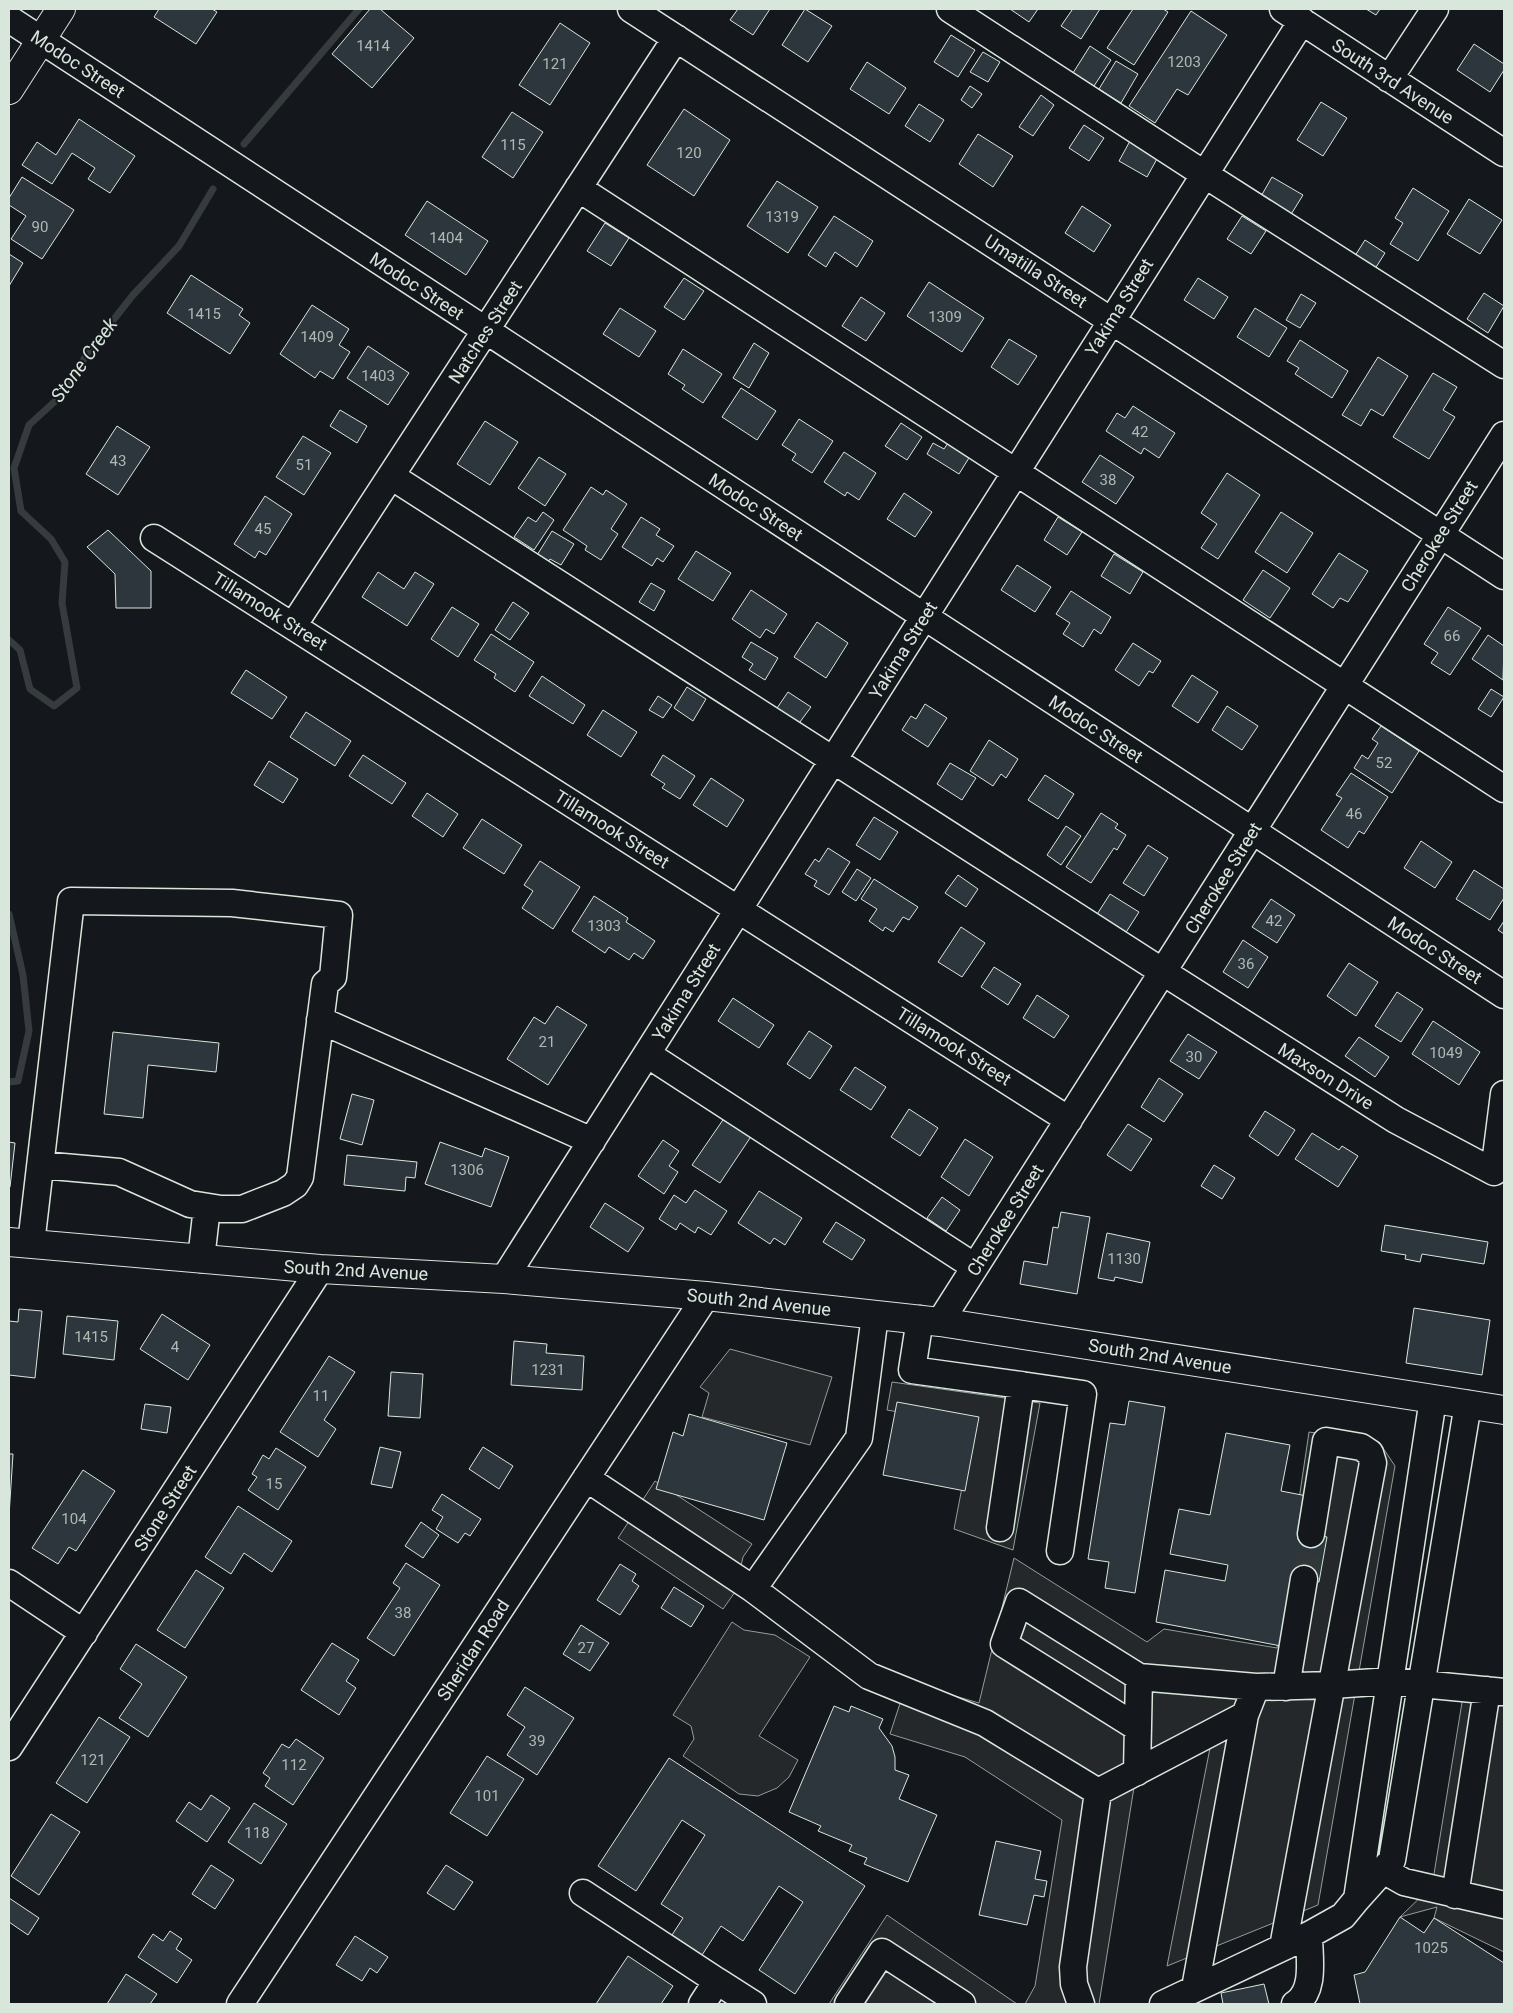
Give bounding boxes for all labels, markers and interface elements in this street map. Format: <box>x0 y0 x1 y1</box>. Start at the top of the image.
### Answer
street label: Modoc Street <box>27 26 129 102</box>
street label: South 3rd Avenue <box>1328 34 1458 128</box>
house number: 1414 <box>356 37 390 55</box>
house number: 1203 <box>1167 53 1201 71</box>
house number: 121 <box>542 55 568 73</box>
house number: 115 <box>500 136 526 154</box>
house number: 120 <box>676 144 702 162</box>
house number: 1319 <box>765 208 799 226</box>
house number: 90 <box>32 218 48 236</box>
house number: 1404 <box>429 229 463 247</box>
street label: Umatilla Street <box>981 230 1091 312</box>
street label: Modoc Street <box>366 248 468 324</box>
street label: Yakima Street <box>1081 254 1157 360</box>
street label: Natches Street <box>444 276 526 387</box>
house number: 1415 <box>187 305 221 323</box>
house number: 1309 <box>928 308 962 326</box>
water label: Stone Creek <box>46 313 123 407</box>
house number: 1409 <box>300 328 334 346</box>
house number: 1403 <box>361 367 395 385</box>
house number: 42 <box>1132 423 1148 441</box>
house number: 43 <box>110 452 126 470</box>
house number: 51 <box>296 456 312 474</box>
street label: Modoc Street <box>705 469 807 545</box>
house number: 38 <box>1100 471 1116 489</box>
street label: Cherokee Street <box>1396 476 1482 596</box>
house number: 45 <box>255 520 271 538</box>
street label: Tillamook Street <box>209 567 331 655</box>
street label: Yakima Street <box>865 597 941 703</box>
house number: 66 <box>1444 627 1460 645</box>
street label: Modoc Street <box>1045 691 1147 767</box>
house number: 52 <box>1376 754 1392 772</box>
street label: Tillamook Street <box>551 785 673 873</box>
house number: 46 <box>1346 805 1362 823</box>
street label: Cherokee Street <box>1180 818 1266 938</box>
house number: 42 <box>1266 912 1282 930</box>
street label: Modoc Street <box>1384 912 1486 988</box>
house number: 1303 <box>587 917 621 935</box>
street label: Yakima Street <box>648 939 724 1045</box>
house number: 36 <box>1238 955 1254 973</box>
street label: Tillamook Street <box>893 1002 1015 1090</box>
house number: 21 <box>539 1033 555 1051</box>
street label: Maxson Drive <box>1274 1038 1378 1114</box>
house number: 1049 <box>1429 1044 1463 1062</box>
house number: 30 <box>1186 1048 1202 1066</box>
street label: Cherokee Street <box>962 1160 1048 1280</box>
house number: 1306 <box>450 1161 484 1179</box>
house number: 1130 <box>1107 1250 1141 1268</box>
street label: South 2nd Avenue <box>283 1256 429 1284</box>
street label: South 2nd Avenue <box>686 1284 832 1320</box>
house number: 1415 <box>74 1328 108 1346</box>
street label: South 2nd Avenue <box>1087 1334 1233 1378</box>
house number: 4 <box>171 1338 180 1356</box>
house number: 1231 <box>531 1361 565 1379</box>
house number: 11 <box>313 1387 329 1405</box>
street label: Stone Street <box>129 1461 201 1555</box>
house number: 15 <box>266 1475 282 1493</box>
house number: 104 <box>61 1510 87 1528</box>
street label: Sheridan Road <box>433 1596 513 1704</box>
house number: 38 <box>395 1604 411 1622</box>
house number: 27 <box>578 1639 594 1657</box>
house number: 39 <box>529 1732 545 1750</box>
house number: 121 <box>80 1751 106 1769</box>
house number: 112 <box>281 1756 307 1774</box>
house number: 101 <box>474 1787 500 1805</box>
house number: 118 <box>244 1824 270 1842</box>
house number: 1025 <box>1414 1939 1448 1957</box>

